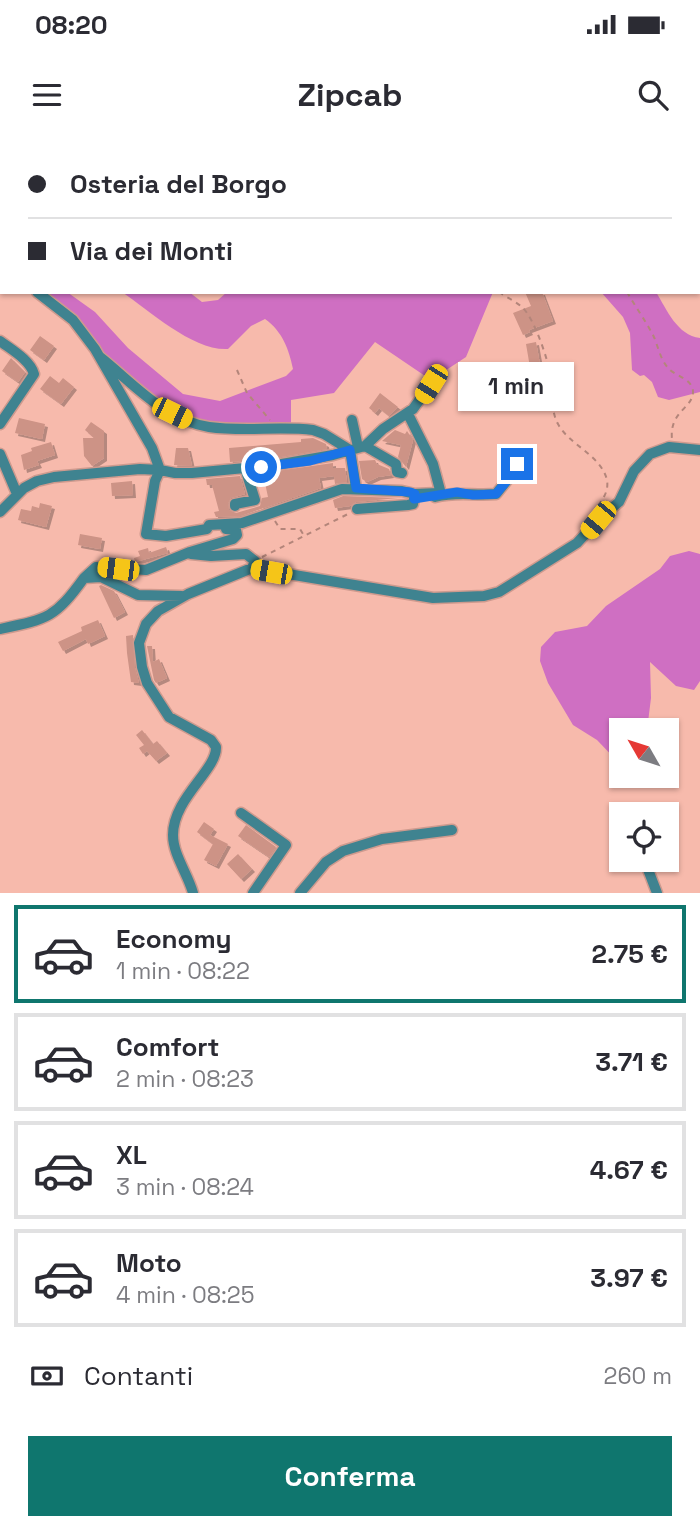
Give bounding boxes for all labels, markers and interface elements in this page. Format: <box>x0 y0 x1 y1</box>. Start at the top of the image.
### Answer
text: 08:20 <box>35 8 108 42</box>
text: Zipcab <box>297 75 403 115</box>
icon: menu <box>28 76 66 114</box>
icon: search <box>634 76 672 114</box>
text: Osteria del Borgo <box>70 167 287 201</box>
text: Via dei Monti <box>70 234 233 268</box>
car <box>411 361 452 407</box>
callout: 1 min <box>459 362 575 412</box>
text: 1 min <box>488 371 544 401</box>
car <box>149 394 196 432</box>
route end <box>501 448 533 480</box>
route start <box>245 451 277 483</box>
car <box>577 497 620 543</box>
car <box>96 556 141 582</box>
car <box>249 558 294 586</box>
north arrow <box>609 718 679 788</box>
map controls <box>609 718 679 872</box>
button: locate <box>609 802 679 872</box>
text: Economy <box>116 922 232 956</box>
icon: car <box>32 923 95 986</box>
text: 2.75 € <box>591 937 668 971</box>
text: 1 min · 08:22 <box>116 956 250 986</box>
text: Comfort <box>116 1030 219 1064</box>
icon: car <box>32 1031 95 1094</box>
text: 3.71 € <box>595 1045 668 1079</box>
text: 2 min · 08:23 <box>116 1064 254 1094</box>
text: XL <box>116 1138 147 1172</box>
icon: car <box>32 1139 95 1202</box>
text: 4.67 € <box>590 1153 668 1187</box>
text: 3 min · 08:24 <box>116 1172 254 1202</box>
text: Moto <box>116 1246 182 1280</box>
icon: car <box>32 1247 95 1310</box>
text: 3.97 € <box>590 1261 668 1295</box>
text: 4 min · 08:25 <box>116 1280 254 1310</box>
icon: cash <box>28 1357 66 1395</box>
text: Contanti <box>84 1359 193 1393</box>
text: 260 m <box>604 1361 672 1391</box>
button: Conferma <box>28 1436 672 1516</box>

